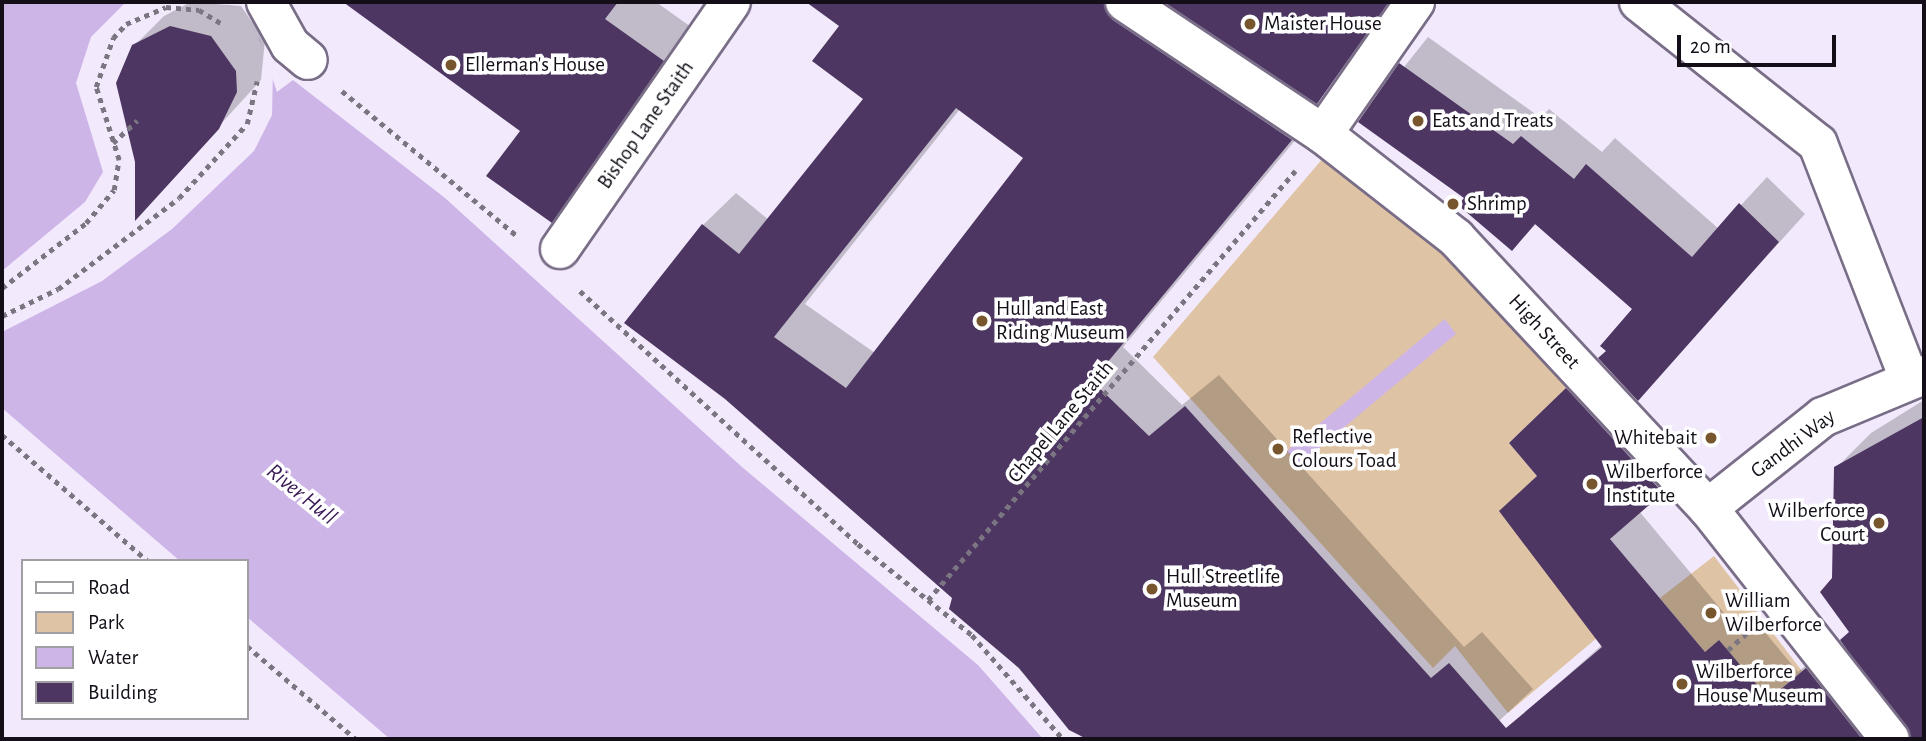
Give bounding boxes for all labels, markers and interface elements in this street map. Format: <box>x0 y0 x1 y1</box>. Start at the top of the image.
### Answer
place label: Maister House <box>1264 11 1382 37</box>
marker: Maister House <box>1242 16 1258 32</box>
scale bar <box>1681 21 1840 65</box>
text: 20 m <box>1690 36 1731 57</box>
place label: Ellerman's House <box>465 52 605 78</box>
street label: Bishop Lane Staith <box>592 56 700 194</box>
marker: Ellerman's House <box>443 57 459 73</box>
place label: Eats and Treats <box>1432 108 1554 134</box>
marker: Eats and Treats <box>1410 113 1426 129</box>
place label: Shrimp <box>1467 191 1527 217</box>
marker: Shrimp <box>1445 196 1461 212</box>
street label: High Street <box>1503 289 1585 375</box>
place label: Hull and East Riding Museum <box>996 296 1125 346</box>
marker: Hull and East Riding Museum <box>974 313 990 329</box>
street label: Chapel Lane Staith <box>1003 356 1119 488</box>
street label: Gandhi Way <box>1746 404 1840 484</box>
place label: Reflective Colours Toad <box>1292 424 1397 474</box>
place label: Whitebait <box>1614 425 1697 451</box>
marker: Whitebait <box>1703 430 1719 446</box>
marker: Reflective Colours Toad <box>1270 441 1286 457</box>
water label: River Hull <box>260 458 342 532</box>
place label: Wilberforce Institute <box>1606 459 1703 509</box>
marker: Wilberforce Institute <box>1584 476 1600 492</box>
place label: Wilberforce Court <box>1768 498 1865 548</box>
marker: Wilberforce Court <box>1871 515 1887 531</box>
legend <box>21 559 248 720</box>
place label: Hull Streetlife Museum <box>1166 564 1280 614</box>
text: Road <box>88 577 130 598</box>
marker: Hull Streetlife Museum <box>1144 581 1160 597</box>
place label: William Wilberforce <box>1725 588 1822 638</box>
marker: William Wilberforce <box>1703 605 1719 621</box>
text: Park <box>88 612 124 633</box>
text: Water <box>88 647 138 668</box>
place label: Wilberforce House Museum <box>1696 659 1823 709</box>
marker: Wilberforce House Museum <box>1674 676 1690 692</box>
text: Building <box>88 682 157 703</box>

